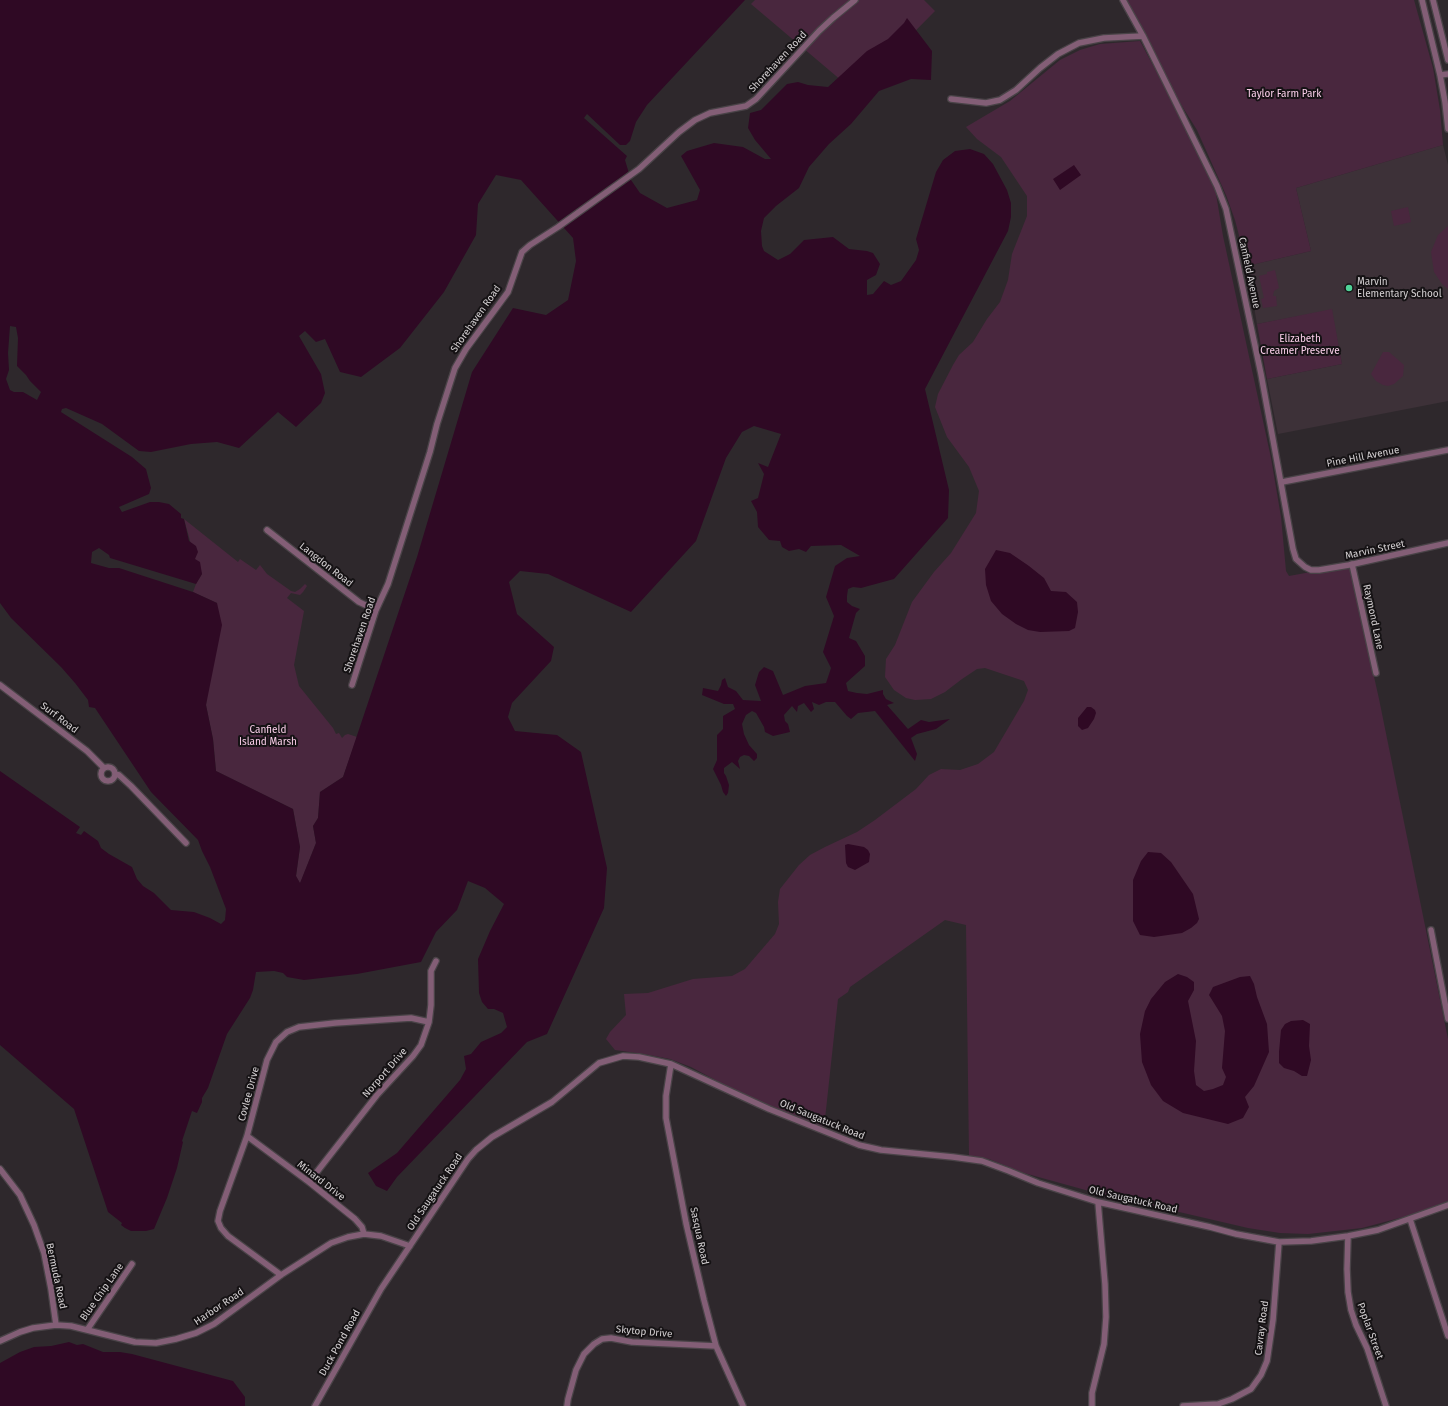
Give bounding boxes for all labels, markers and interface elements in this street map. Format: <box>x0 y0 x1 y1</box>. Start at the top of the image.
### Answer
street label: Shorehaven Road <box>747 29 809 95</box>
park label: Taylor Farm Park <box>1247 88 1321 100</box>
street label: Canfield Avenue <box>1236 236 1262 310</box>
place label: Marvin Elementary School <box>1357 276 1442 300</box>
street label: Shorehaven Road <box>448 283 504 355</box>
marker: Marvin Elementary School <box>1344 283 1354 293</box>
park label: Elizabeth Creamer Preserve <box>1260 333 1340 356</box>
street label: Pine Hill Avenue <box>1326 444 1400 470</box>
street label: Marvin Street <box>1344 538 1406 562</box>
street label: Langdon Road <box>297 540 355 590</box>
street label: Raymond Lane <box>1360 583 1386 651</box>
street label: Shorehaven Road <box>341 596 379 674</box>
street label: Surf Road <box>38 700 80 736</box>
park label: Canfield Island Marsh <box>239 724 297 748</box>
street label: Norport Drive <box>360 1046 410 1100</box>
street label: Covlee Drive <box>236 1065 262 1123</box>
street label: Old Saugatuck Road <box>778 1097 866 1143</box>
street label: Old Saugatuck Road <box>405 1151 465 1233</box>
street label: Minard Drive <box>295 1159 347 1203</box>
street label: Old Saugatuck Road <box>1087 1184 1179 1216</box>
street label: Sasqua Road <box>687 1206 711 1266</box>
street label: Bermuda Road <box>43 1242 69 1310</box>
street label: Blue Chip Lane <box>78 1261 126 1323</box>
street label: Harbor Road <box>192 1286 246 1328</box>
street label: Cavray Road <box>1253 1300 1271 1356</box>
street label: Poplar Street <box>1354 1301 1386 1361</box>
street label: Duck Pond Road <box>317 1308 363 1378</box>
street label: Skytop Drive <box>615 1324 673 1340</box>

